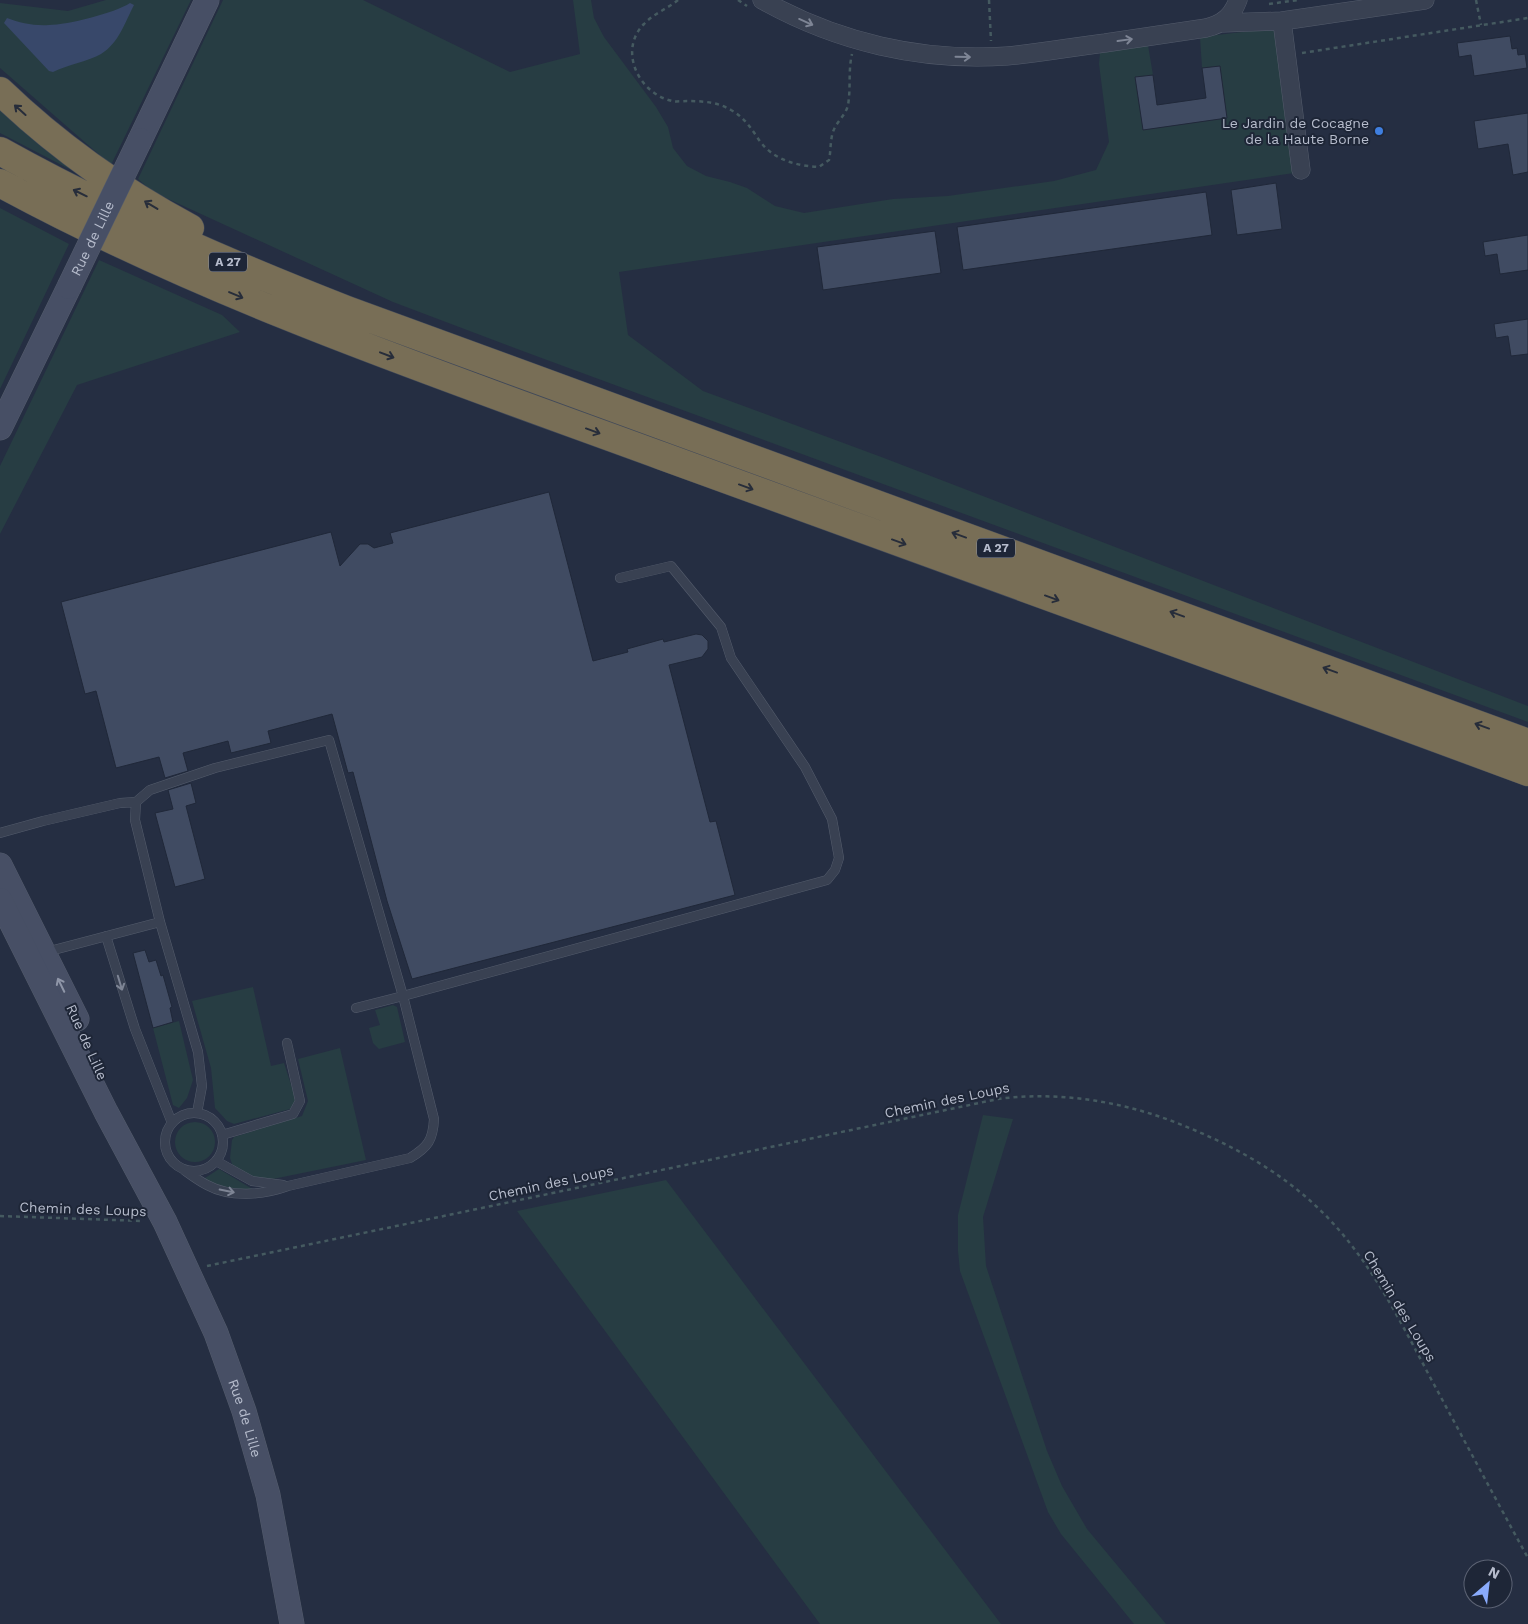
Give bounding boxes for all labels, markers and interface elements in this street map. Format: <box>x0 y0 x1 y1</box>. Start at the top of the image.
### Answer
one-way arrow <box>798 18 813 27</box>
one-way arrow <box>1116 35 1132 45</box>
one-way arrow <box>955 52 971 61</box>
one-way arrow <box>14 104 27 116</box>
place label: Le Jardin de Cocagne de la Haute Borne <box>1222 115 1369 147</box>
marker: Le Jardin de Cocagne de la Haute Borne <box>1373 125 1385 137</box>
one-way arrow <box>73 188 88 197</box>
street label: Rue de Lille <box>68 198 117 278</box>
one-way arrow <box>145 200 159 210</box>
road number: A 27 <box>209 252 247 272</box>
one-way arrow <box>229 291 244 300</box>
one-way arrow <box>379 351 394 361</box>
one-way arrow <box>585 427 601 436</box>
one-way arrow <box>738 483 753 492</box>
one-way arrow <box>951 530 967 539</box>
one-way arrow <box>891 538 906 547</box>
road number: A 27 <box>977 538 1015 558</box>
one-way arrow <box>1043 594 1059 603</box>
one-way arrow <box>1170 609 1185 618</box>
one-way arrow <box>1323 665 1338 674</box>
one-way arrow <box>1475 721 1491 730</box>
one-way arrow <box>116 974 126 990</box>
one-way arrow <box>56 978 65 993</box>
street label: Rue de Lille <box>63 1002 111 1082</box>
street label: Chemin des Loups <box>883 1079 1011 1121</box>
street label: Chemin des Loups <box>487 1162 615 1204</box>
one-way arrow <box>218 1187 234 1197</box>
street label: Chemin des Loups <box>19 1199 147 1219</box>
street label: Chemin des Loups <box>1360 1247 1440 1365</box>
street label: Rue de Lille <box>225 1377 265 1459</box>
north arrow <box>1463 1559 1513 1609</box>
text: N <box>1486 1563 1502 1582</box>

